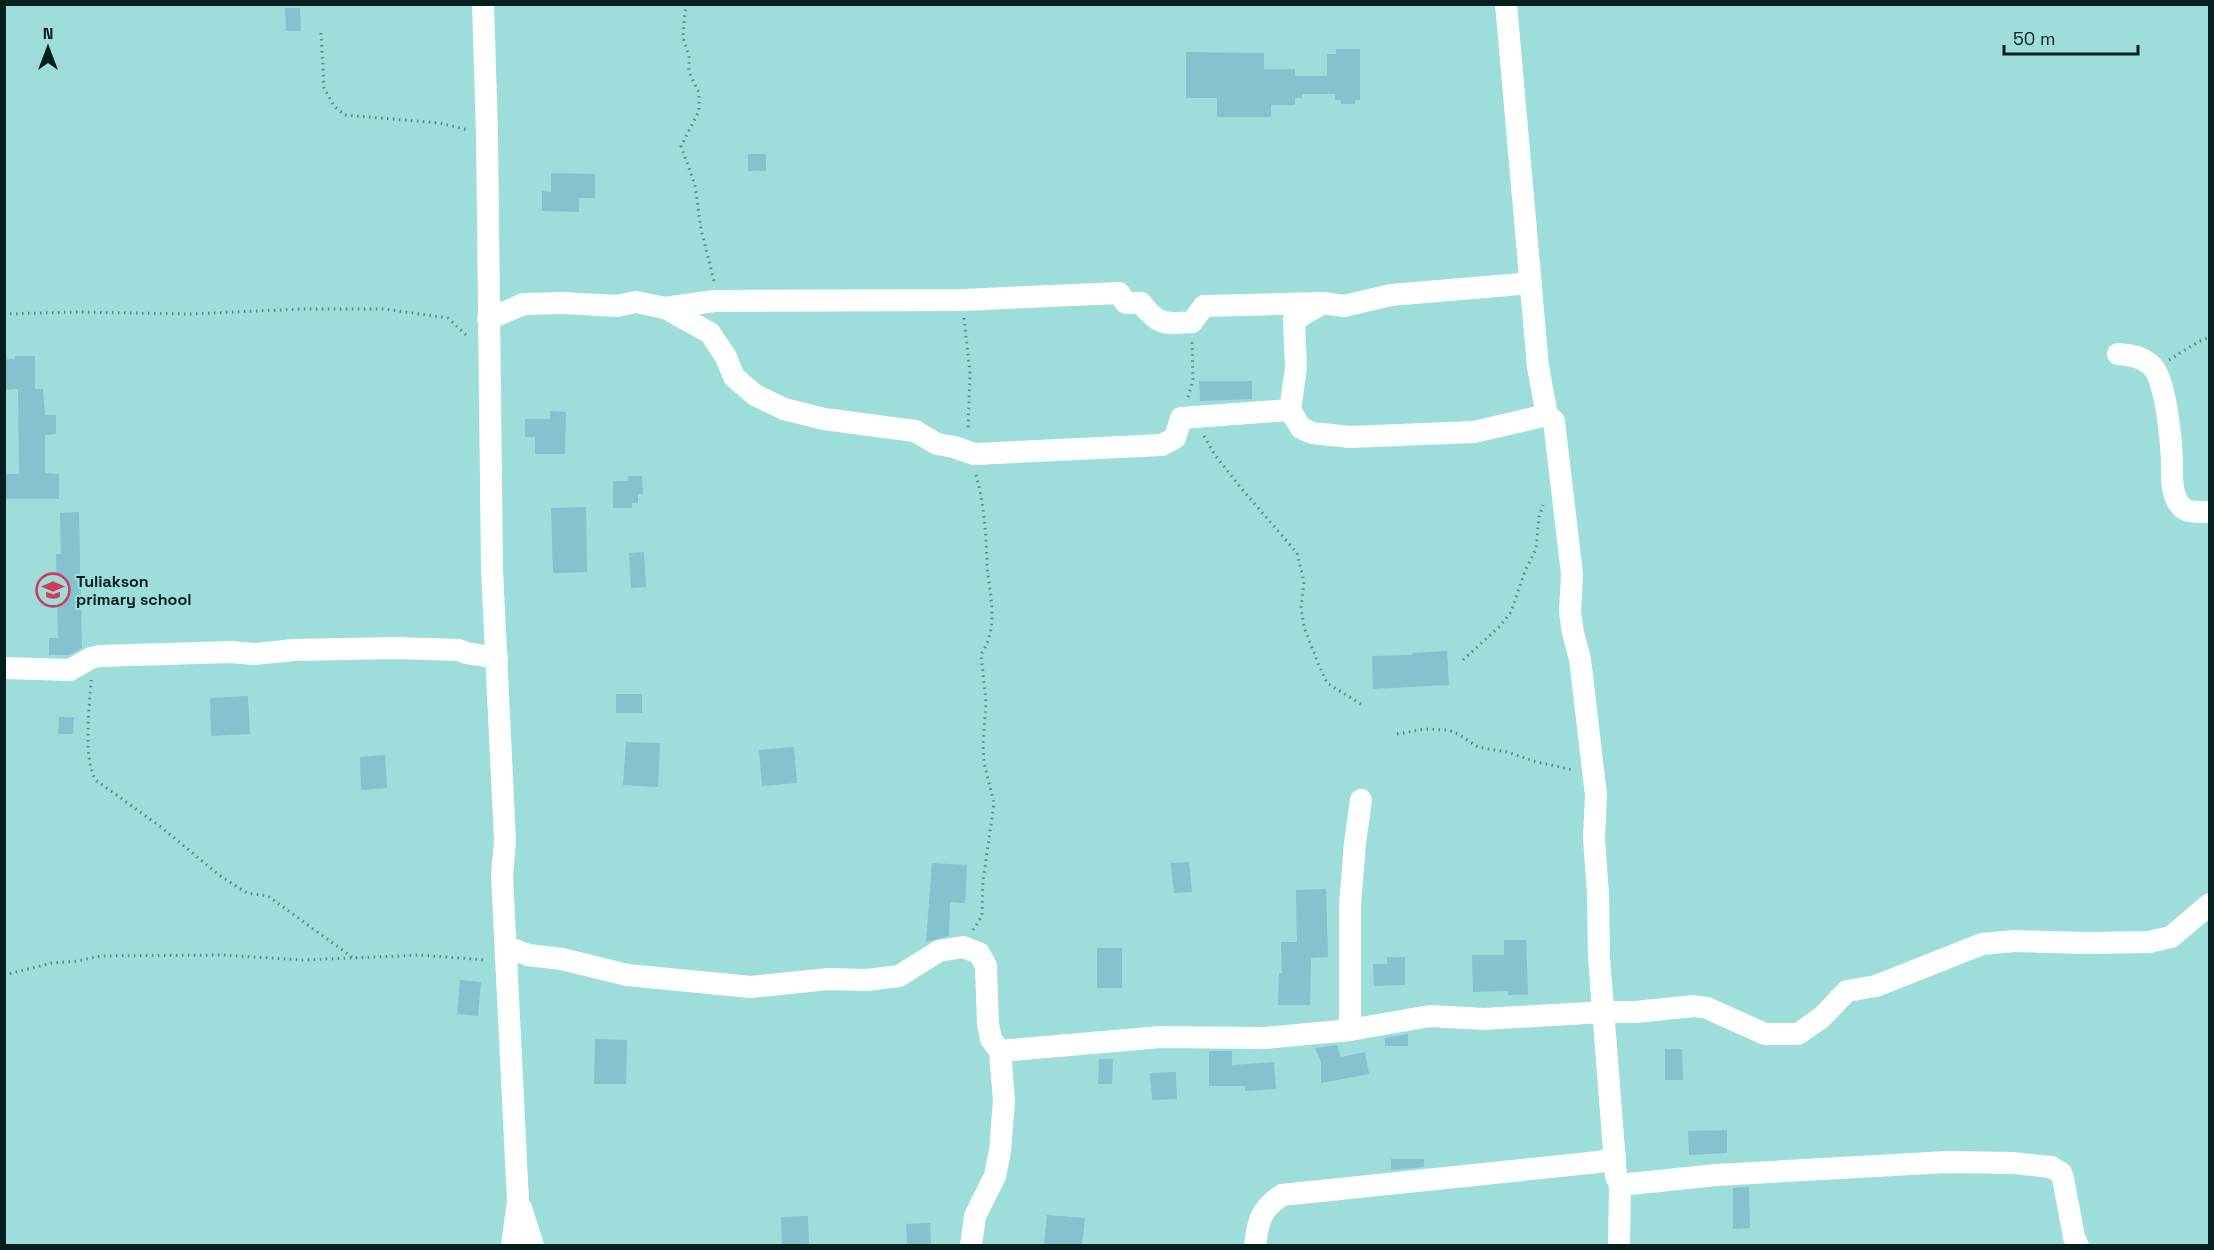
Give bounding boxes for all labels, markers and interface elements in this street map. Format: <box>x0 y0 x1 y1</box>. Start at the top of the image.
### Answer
north arrow <box>18 18 78 78</box>
scale bar <box>2004 18 2138 56</box>
text: N <box>43 23 53 44</box>
text: 50 m <box>2013 27 2055 50</box>
place label: Tuliakson primary school <box>76 571 191 610</box>
school or university icon: Tuliakson primary school <box>35 572 71 608</box>

